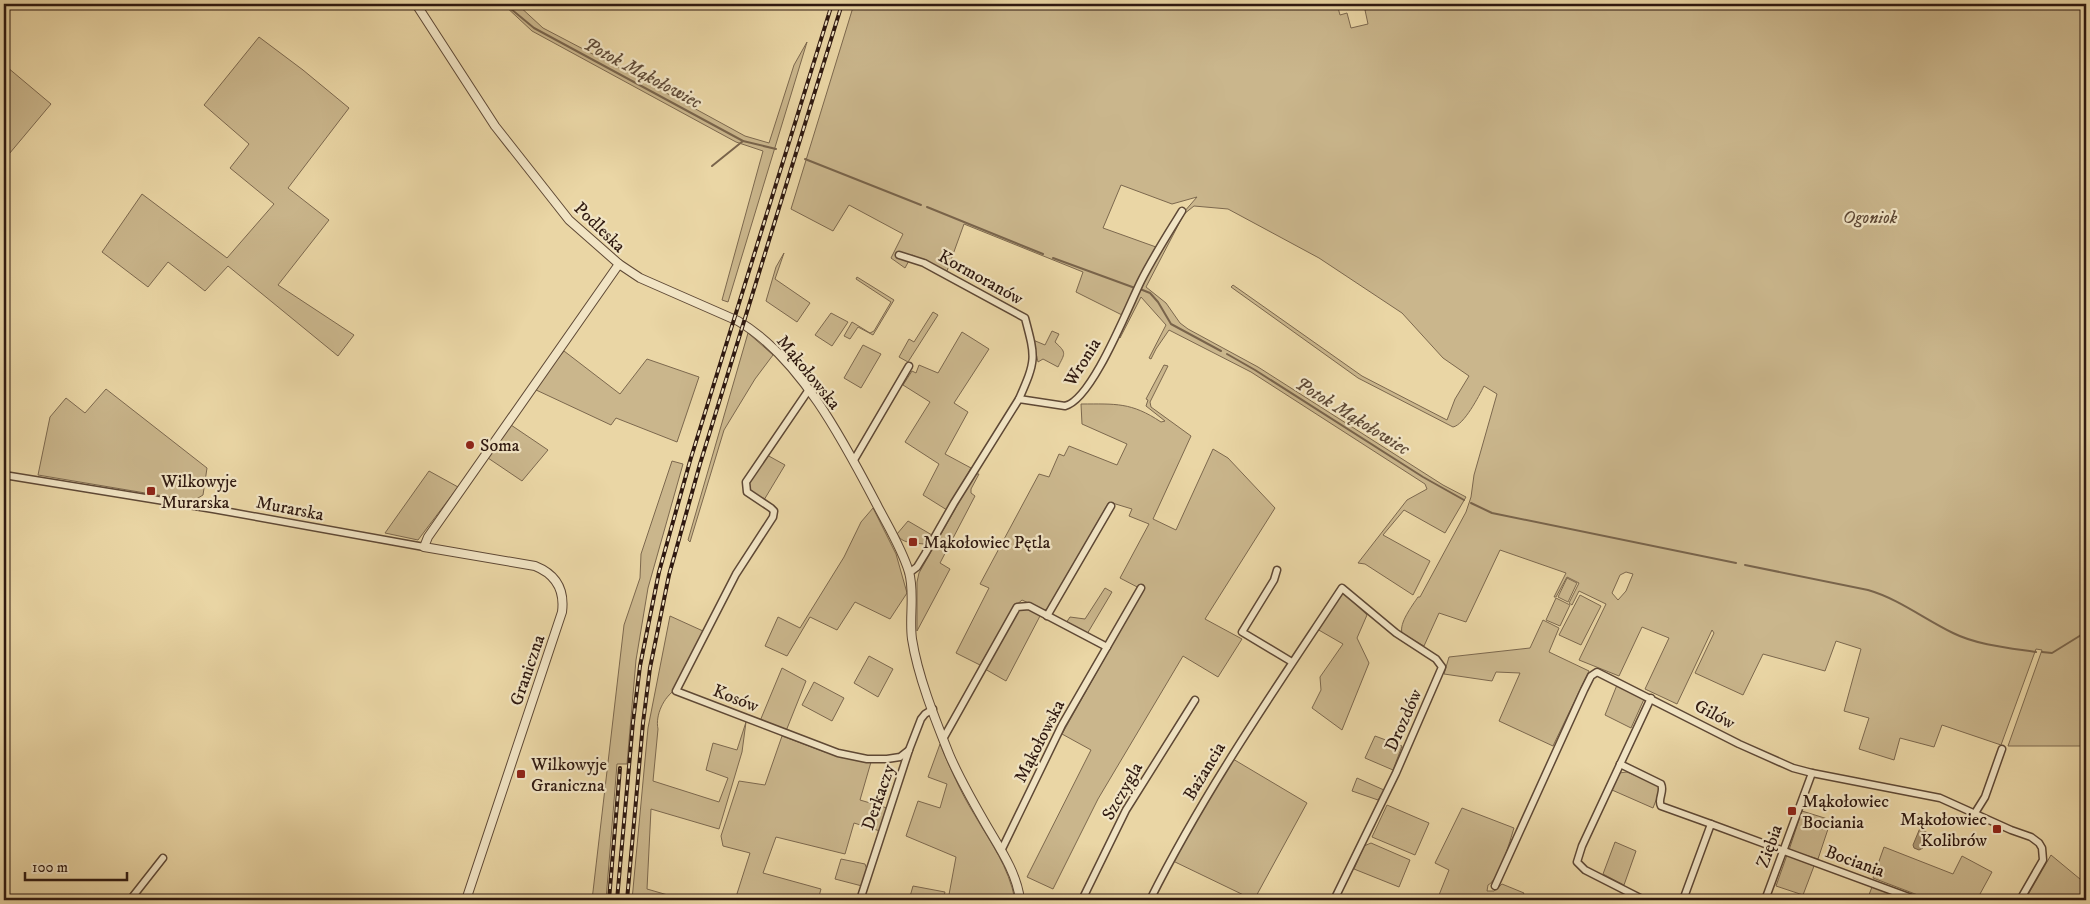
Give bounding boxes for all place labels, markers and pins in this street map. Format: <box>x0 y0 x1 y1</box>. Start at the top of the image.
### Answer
place label: Soma <box>480 435 520 457</box>
marker: Soma <box>464 439 476 451</box>
place label: Wilkowyje Murarska <box>160 471 237 514</box>
marker: Wilkowyje Murarska <box>145 485 157 497</box>
place label: Mąkołowiec Pętla <box>923 532 1051 554</box>
marker: Mąkołowiec Pętla <box>907 536 919 548</box>
place label: Wilkowyje Graniczna <box>530 754 607 797</box>
marker: Wilkowyje Graniczna <box>515 768 527 780</box>
place label: Mąkołowiec Bociania <box>1802 791 1889 834</box>
marker: Mąkołowiec Bociania <box>1786 805 1798 817</box>
place label: Mąkołowiec Kolibrów <box>1900 809 1988 852</box>
marker: Mąkołowiec Kolibrów <box>1991 823 2003 835</box>

